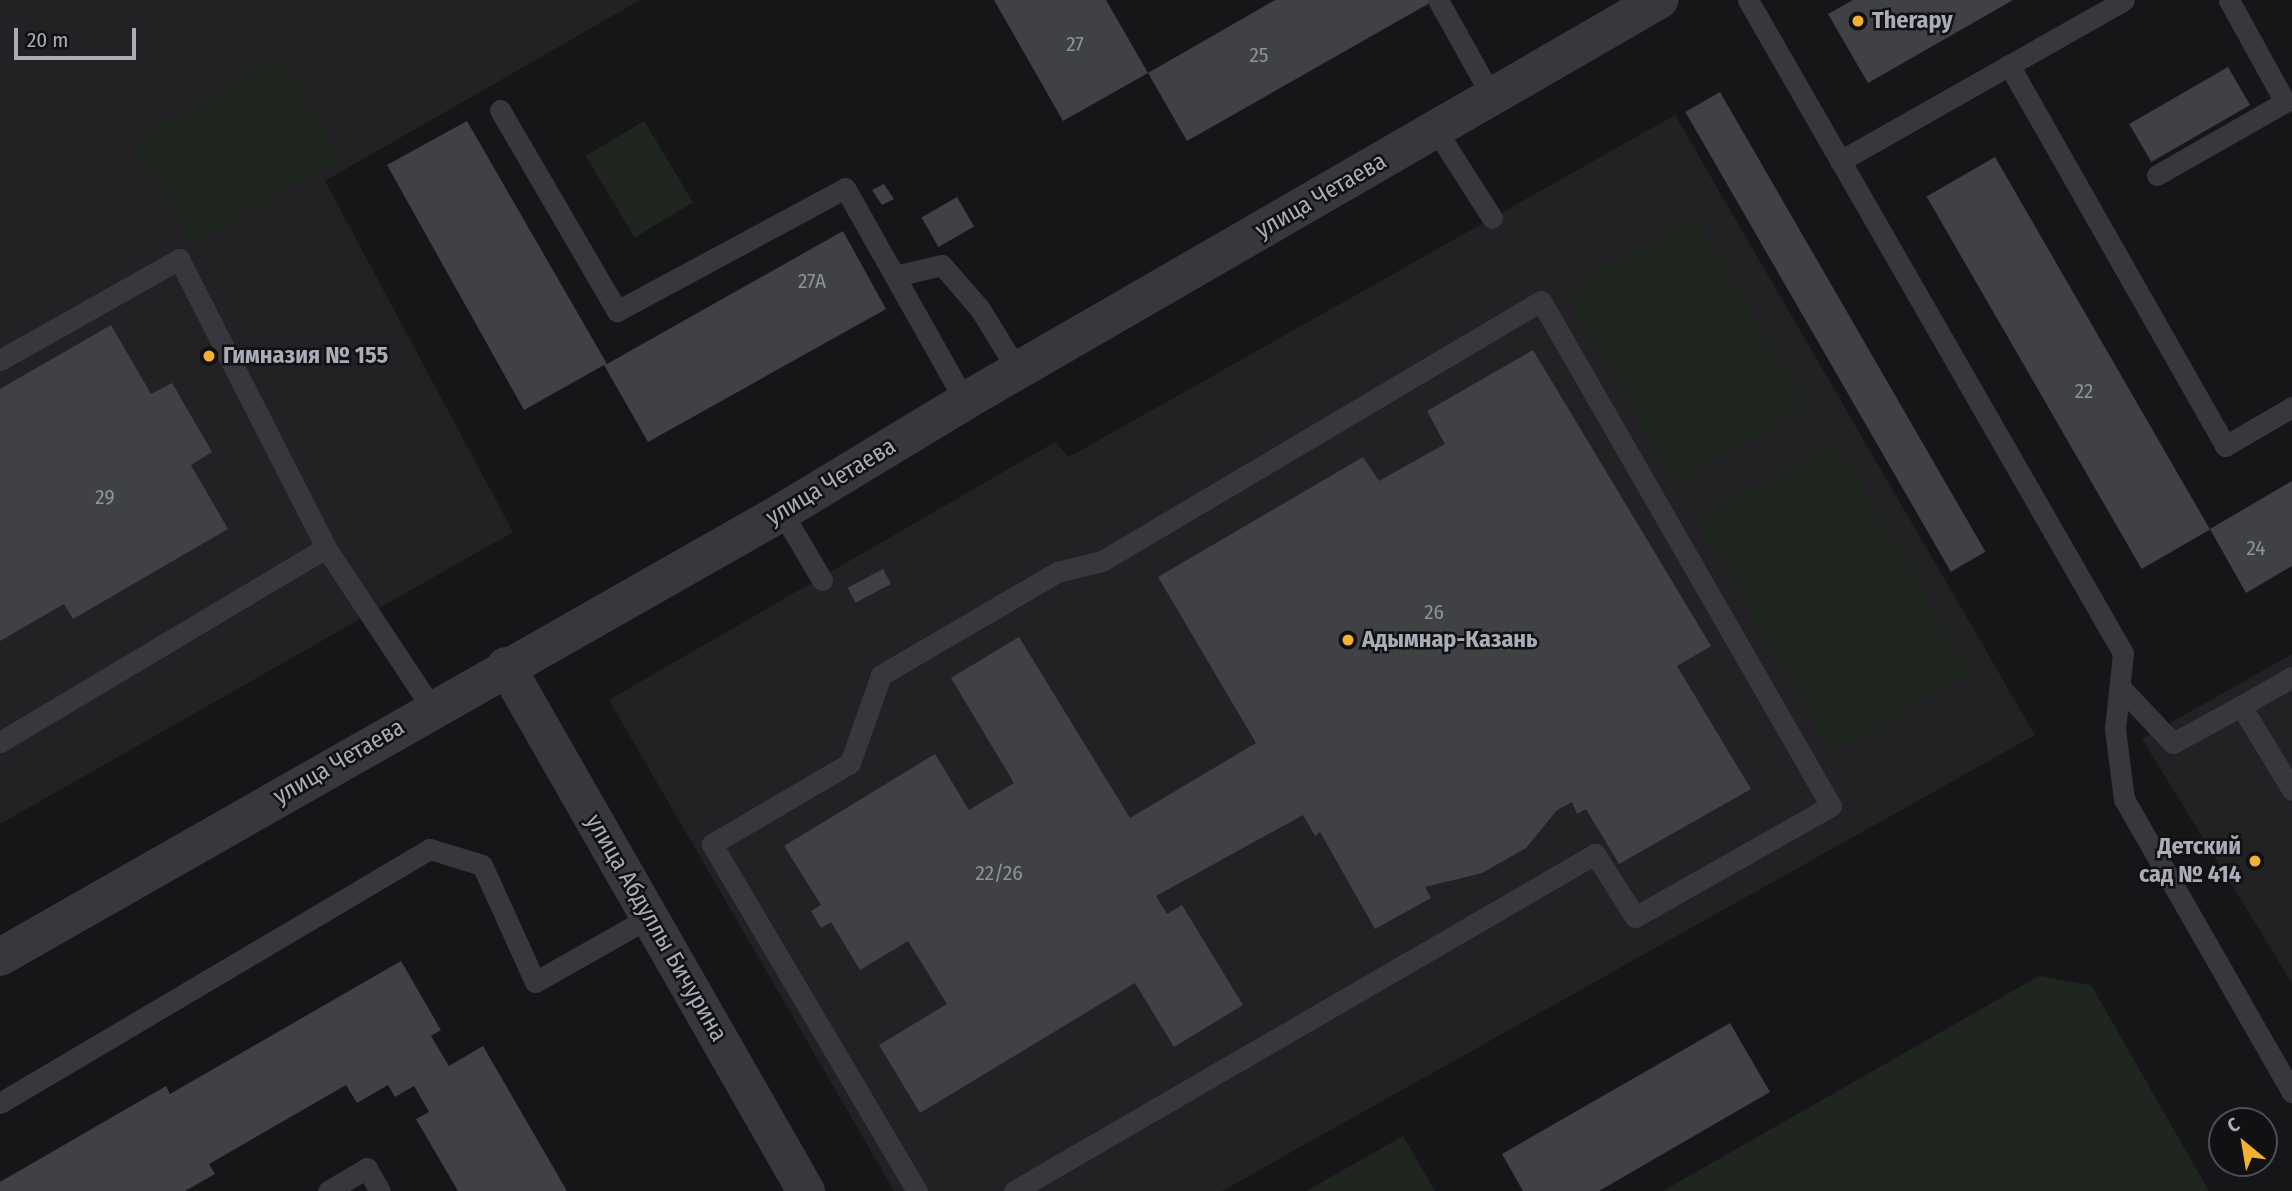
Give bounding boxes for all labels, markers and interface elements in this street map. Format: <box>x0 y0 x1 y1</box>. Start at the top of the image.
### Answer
place label: Therapy <box>1872 7 1953 35</box>
marker: Therapy <box>1850 13 1866 29</box>
scale bar <box>18 14 140 58</box>
text: 20 m <box>27 27 68 53</box>
house number: 27 <box>1066 31 1084 57</box>
house number: 25 <box>1250 42 1268 68</box>
street label: улица Четаева <box>1250 147 1392 245</box>
house number: 27А <box>798 268 826 294</box>
place label: Гимназия № 155 <box>223 342 388 370</box>
marker: Гимназия № 155 <box>201 348 217 364</box>
house number: 22 <box>2075 378 2093 404</box>
street label: улица Четаева <box>761 432 901 532</box>
house number: 29 <box>95 484 115 510</box>
house number: 24 <box>2246 535 2266 561</box>
house number: 26 <box>1424 599 1444 625</box>
place label: Адымнар-Казань <box>1362 626 1537 654</box>
marker: Адымнар-Казань <box>1340 632 1356 648</box>
street label: улица Четаева <box>268 713 410 811</box>
street label: улица Абдуллы Бичурина <box>579 809 733 1047</box>
place label: Детский сад № 414 <box>2139 833 2241 889</box>
marker: Детский сад № 414 <box>2247 853 2263 869</box>
house number: 22/26 <box>975 860 1023 886</box>
north arrow <box>2208 1107 2278 1177</box>
text: С <box>2223 1113 2243 1138</box>

